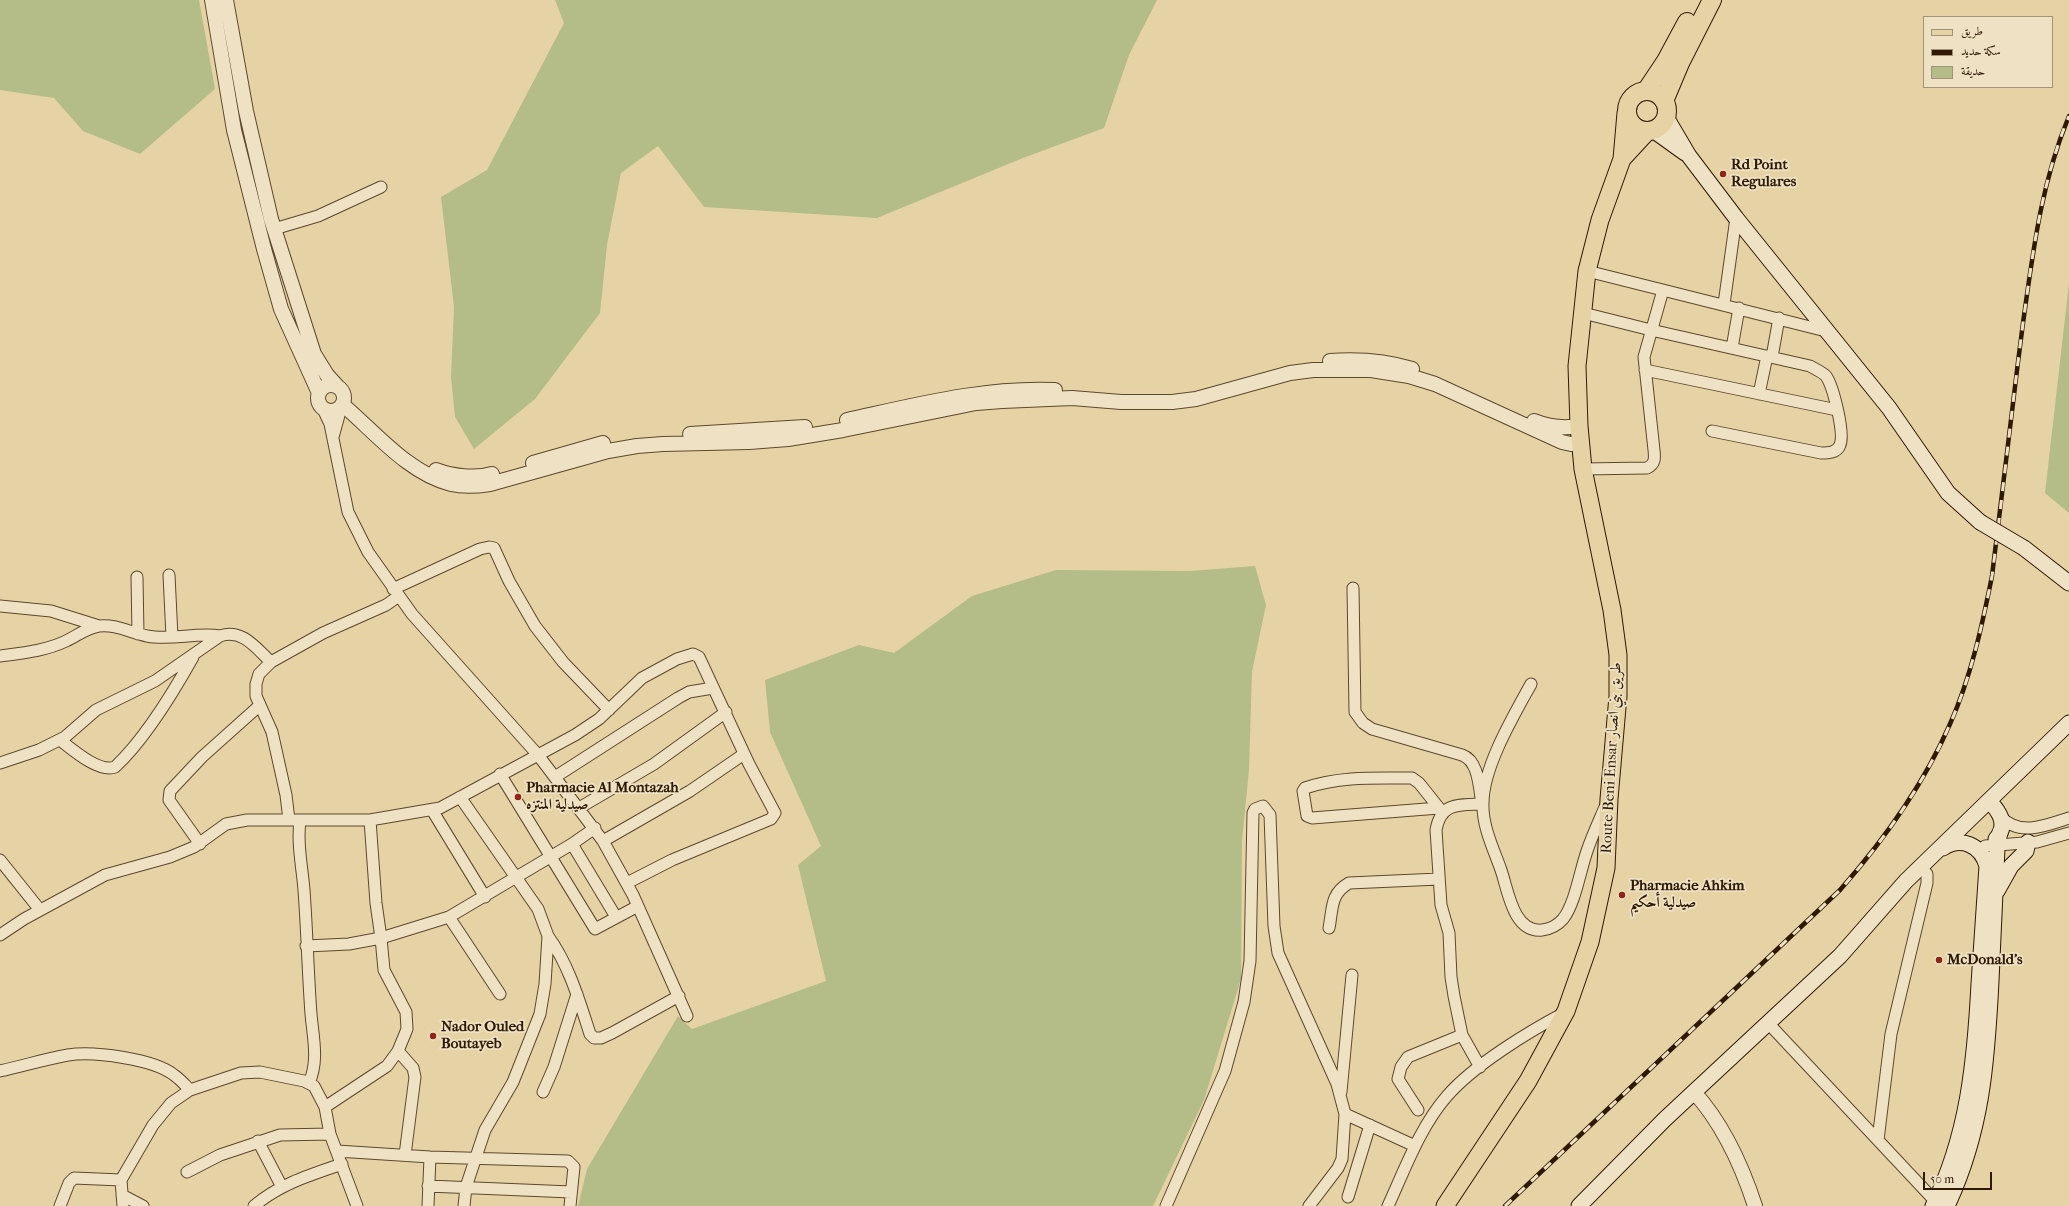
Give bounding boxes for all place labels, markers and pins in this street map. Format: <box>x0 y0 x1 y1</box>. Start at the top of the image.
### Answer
place label: Rd Point Regulares <box>1731 156 1796 191</box>
marker: Rd Point Regulares <box>1718 169 1728 179</box>
place label: Pharmacie Al Montazah صيدلية المنتزه <box>526 779 679 814</box>
marker: Pharmacie Al Montazah صيدلية المنتزه <box>513 792 523 802</box>
place label: Pharmacie Ahkim صيدلية أحكيم <box>1630 877 1745 912</box>
marker: Pharmacie Ahkim صيدلية أحكيم <box>1617 890 1627 900</box>
place label: McDonald's <box>1947 951 2023 969</box>
marker: McDonald's <box>1934 955 1944 965</box>
place label: Nador Ouled Boutayeb <box>441 1018 524 1053</box>
marker: Nador Ouled Boutayeb <box>428 1031 438 1041</box>

